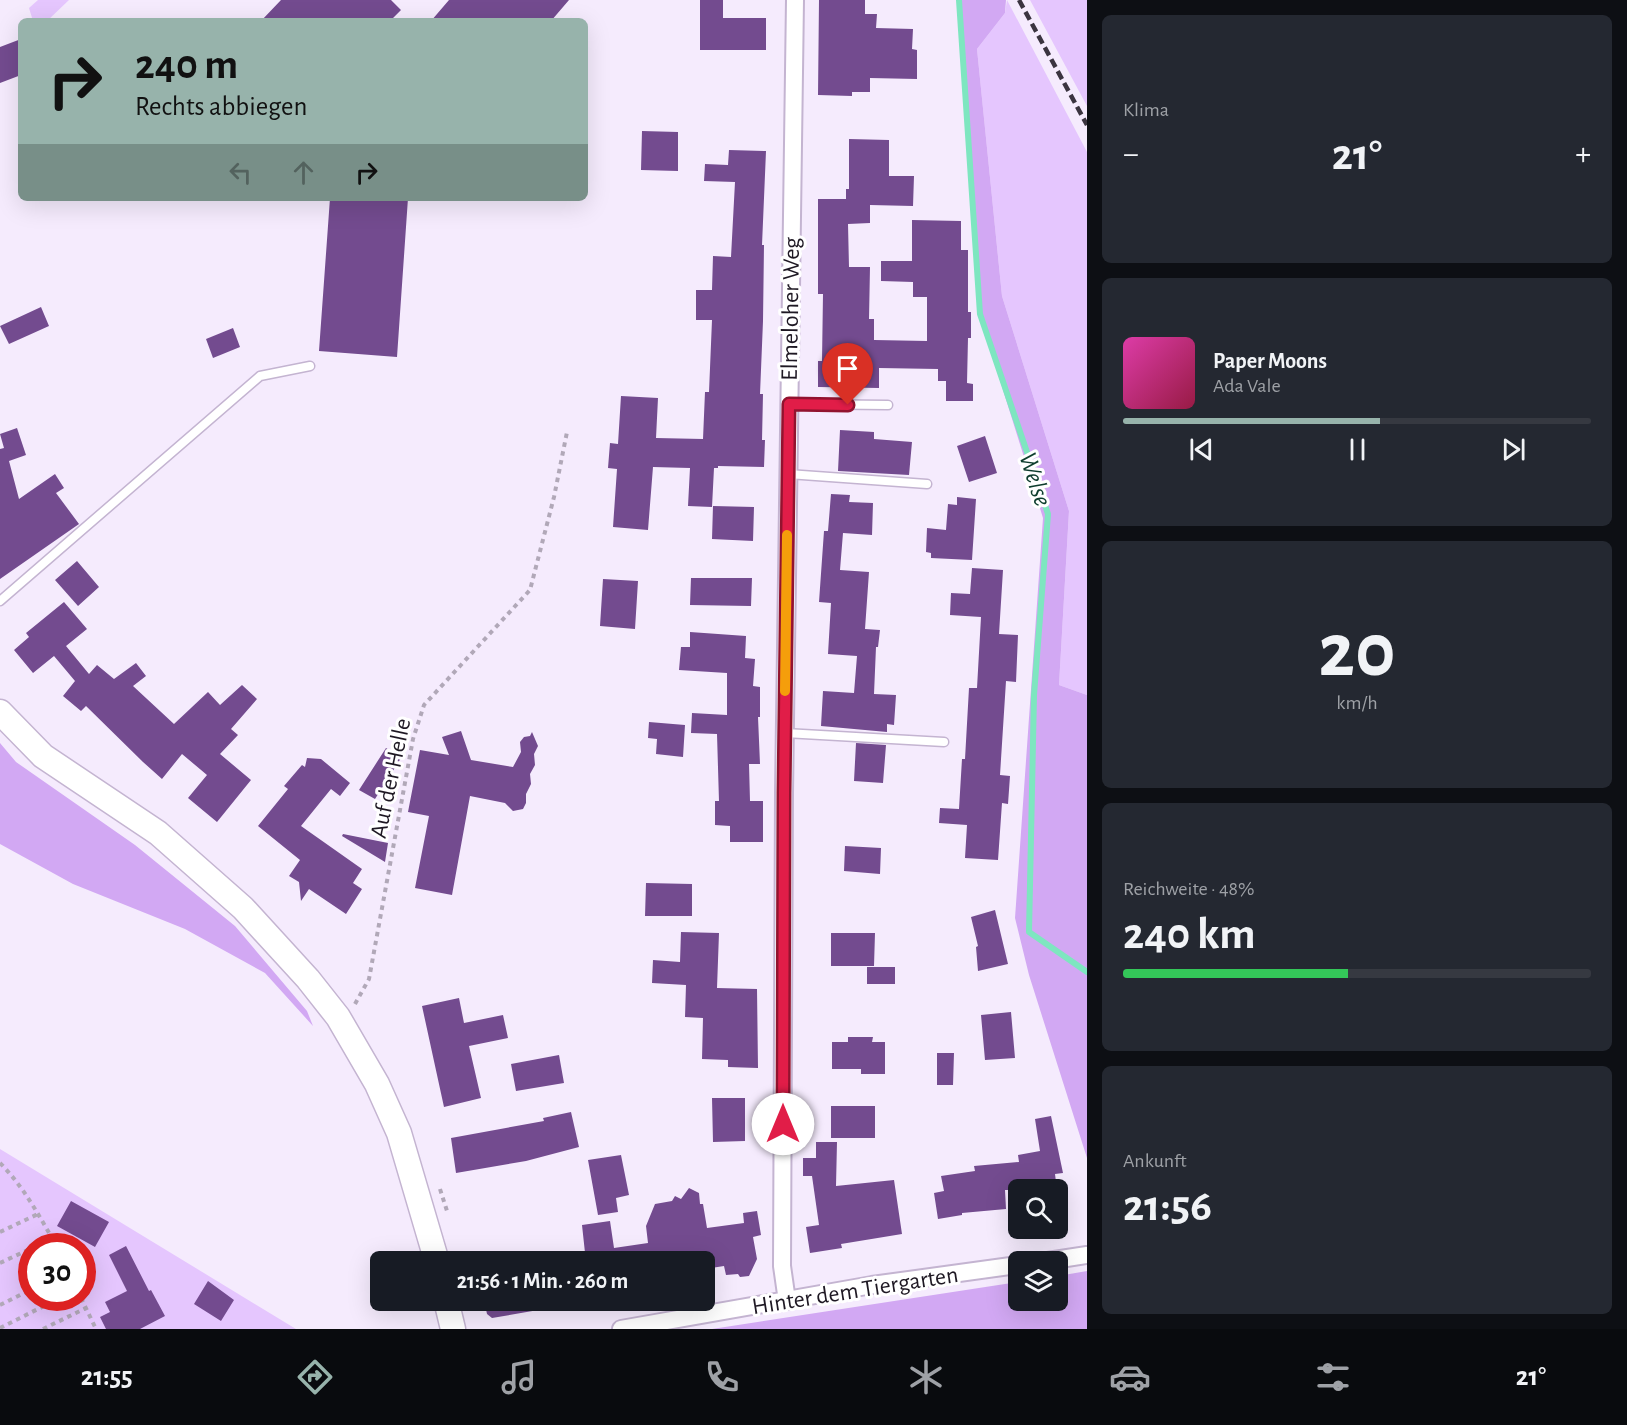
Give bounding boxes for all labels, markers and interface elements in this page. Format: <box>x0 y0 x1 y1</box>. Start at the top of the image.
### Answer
icon: right <box>36 42 114 120</box>
text: 240 m <box>135 44 238 86</box>
text: Rechts abbiegen <box>135 93 307 120</box>
text: Klima <box>1123 100 1169 120</box>
text: 21° <box>1332 133 1382 178</box>
text: − <box>1123 138 1139 171</box>
text: + <box>1575 138 1591 171</box>
icon: left <box>224 156 257 189</box>
icon: ahead <box>287 156 320 189</box>
icon: right <box>350 156 383 189</box>
street label: Elmeloher Weg <box>778 237 804 381</box>
pin <box>822 343 873 405</box>
text: Paper Moons <box>1213 350 1327 372</box>
icon: arrive <box>831 352 864 385</box>
text: Ada Vale <box>1213 376 1281 396</box>
icon: previous <box>1185 433 1218 466</box>
icon: pause <box>1341 433 1374 466</box>
icon: next <box>1497 433 1530 466</box>
water label: Welse <box>1014 449 1056 510</box>
text: 20 <box>1318 613 1396 691</box>
text: km/h <box>1336 693 1378 713</box>
street label: Auf der Helle <box>367 716 415 840</box>
text: Reichweite · 48% <box>1123 879 1255 899</box>
text: 240 km <box>1123 912 1256 957</box>
position arrow <box>751 1092 815 1156</box>
text: Ankunft <box>1123 1151 1187 1171</box>
map controls <box>1008 1179 1068 1311</box>
button: search <box>1008 1179 1068 1239</box>
text: 21:56 <box>1123 1184 1212 1229</box>
speed limit sign: 30 <box>18 1233 96 1311</box>
button: layers <box>1008 1251 1068 1311</box>
street label: Hinter dem Tiergarten <box>750 1263 960 1319</box>
text: 21:56 · 1 Min. · 260 m <box>457 1270 628 1292</box>
icon: directions <box>294 1356 336 1398</box>
icon: music <box>498 1356 540 1398</box>
icon: phone <box>701 1356 743 1398</box>
icon: climate <box>905 1356 947 1398</box>
icon: car <box>1109 1356 1151 1398</box>
icon: filters <box>1312 1356 1354 1398</box>
text: 21:55 <box>81 1363 133 1390</box>
text: 21° <box>1516 1363 1546 1390</box>

